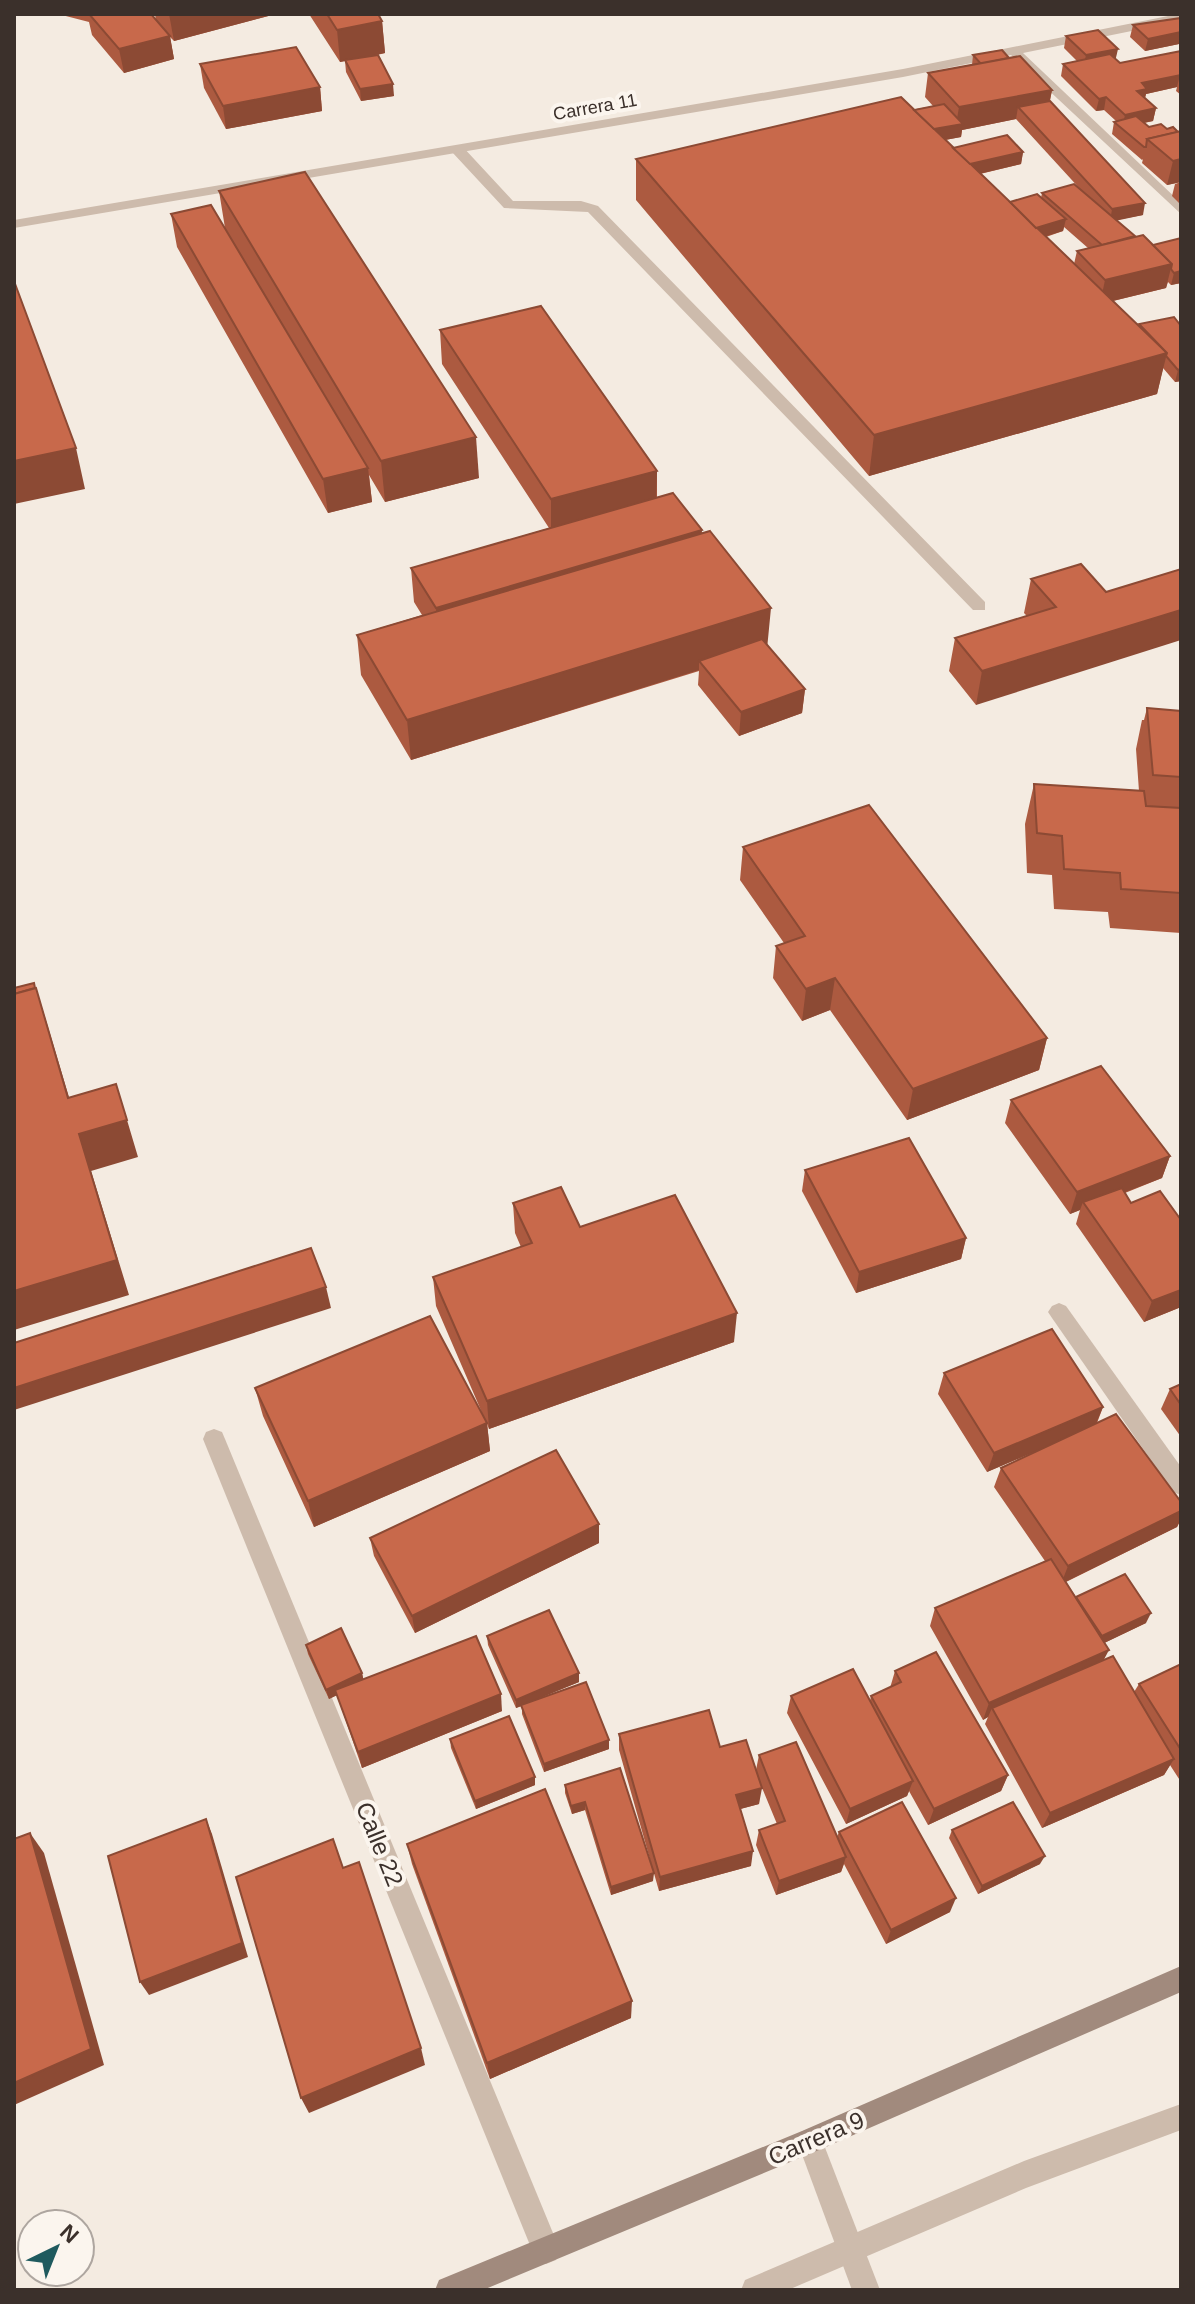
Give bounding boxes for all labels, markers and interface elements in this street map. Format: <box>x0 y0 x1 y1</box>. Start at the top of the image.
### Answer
street label: Carrera 11 <box>552 90 638 124</box>
street label: Calle 22 <box>351 1798 409 1890</box>
street label: Carrera 9 <box>764 2106 868 2170</box>
north arrow <box>16 2208 96 2288</box>
text: N <box>55 2219 84 2248</box>

